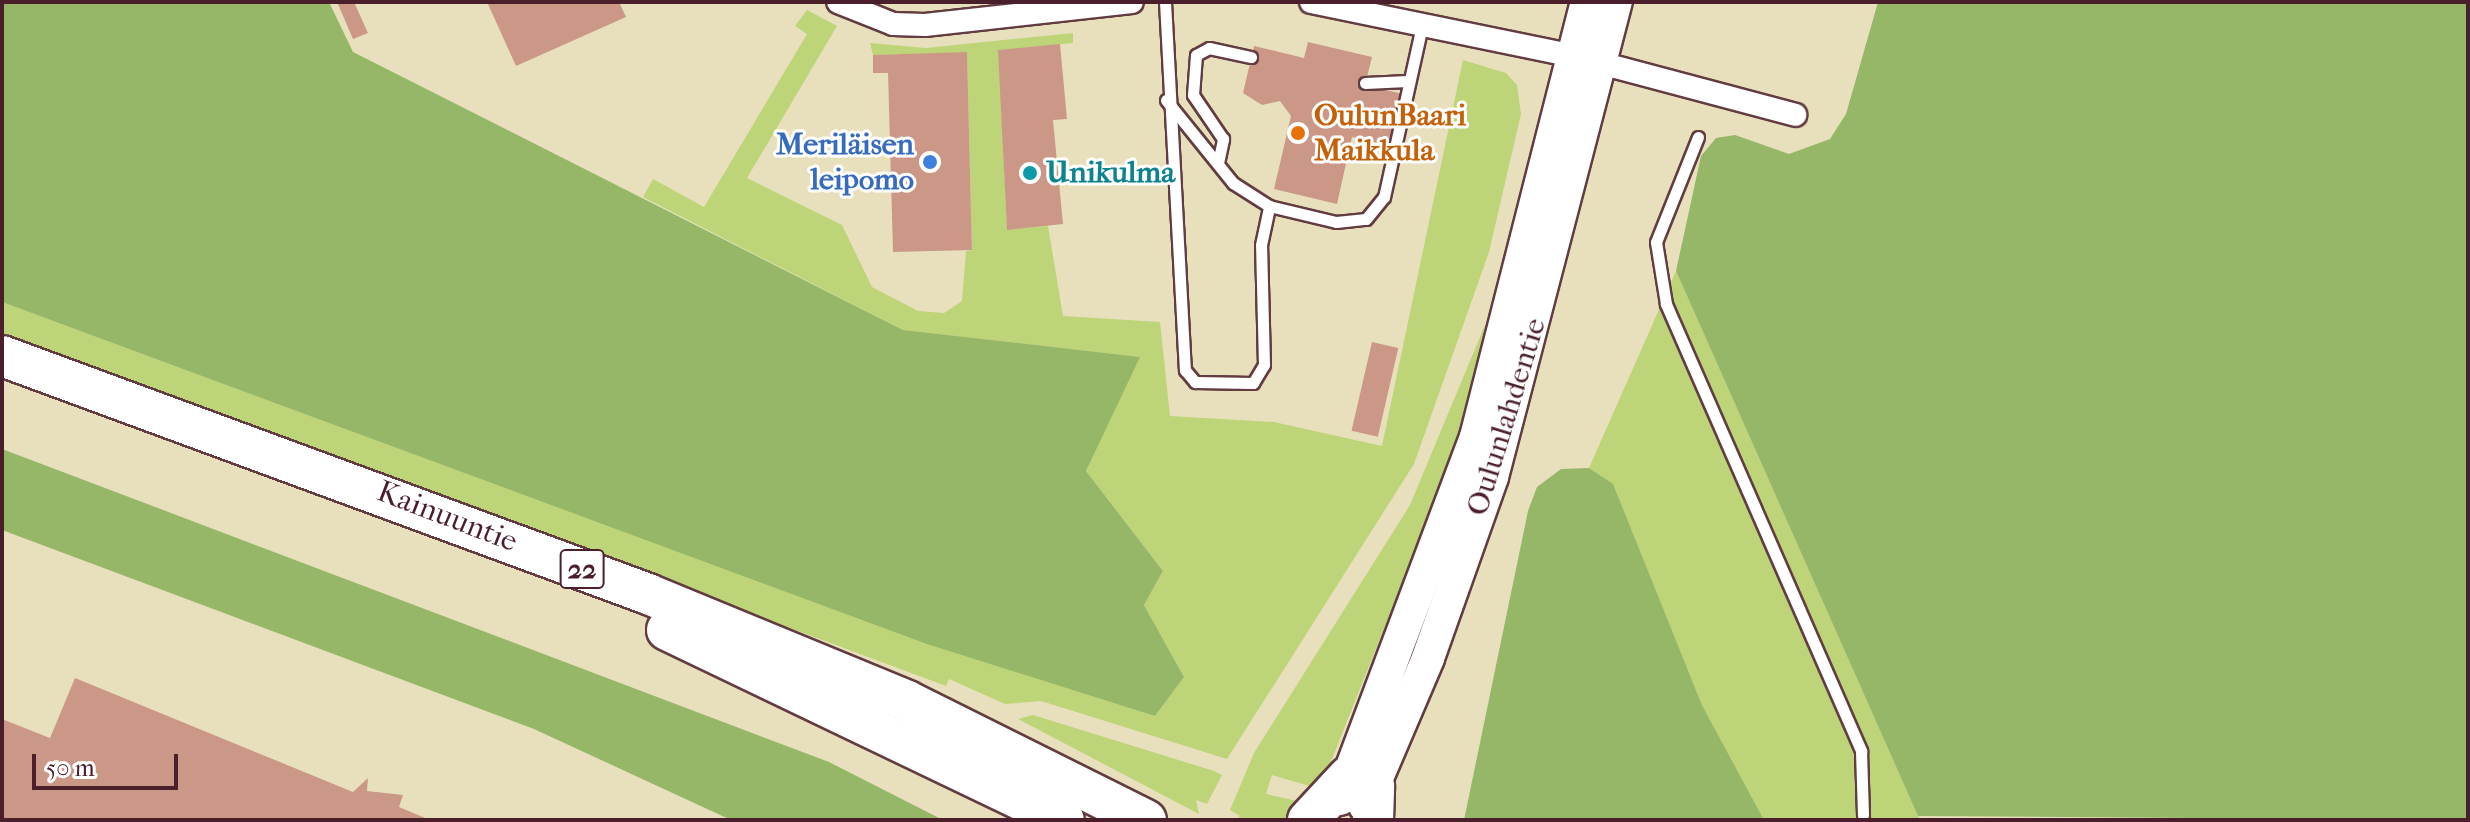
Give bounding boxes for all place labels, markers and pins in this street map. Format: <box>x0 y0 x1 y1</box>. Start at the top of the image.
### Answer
place label: OulunBaari Maikkula <box>1314 98 1466 168</box>
marker: OulunBaari Maikkula <box>1289 124 1307 142</box>
place label: Meriläisen leipomo <box>776 127 914 198</box>
marker: Meriläisen leipomo <box>921 153 939 171</box>
place label: Unikulma <box>1046 155 1175 191</box>
marker: Unikulma <box>1021 164 1039 182</box>

